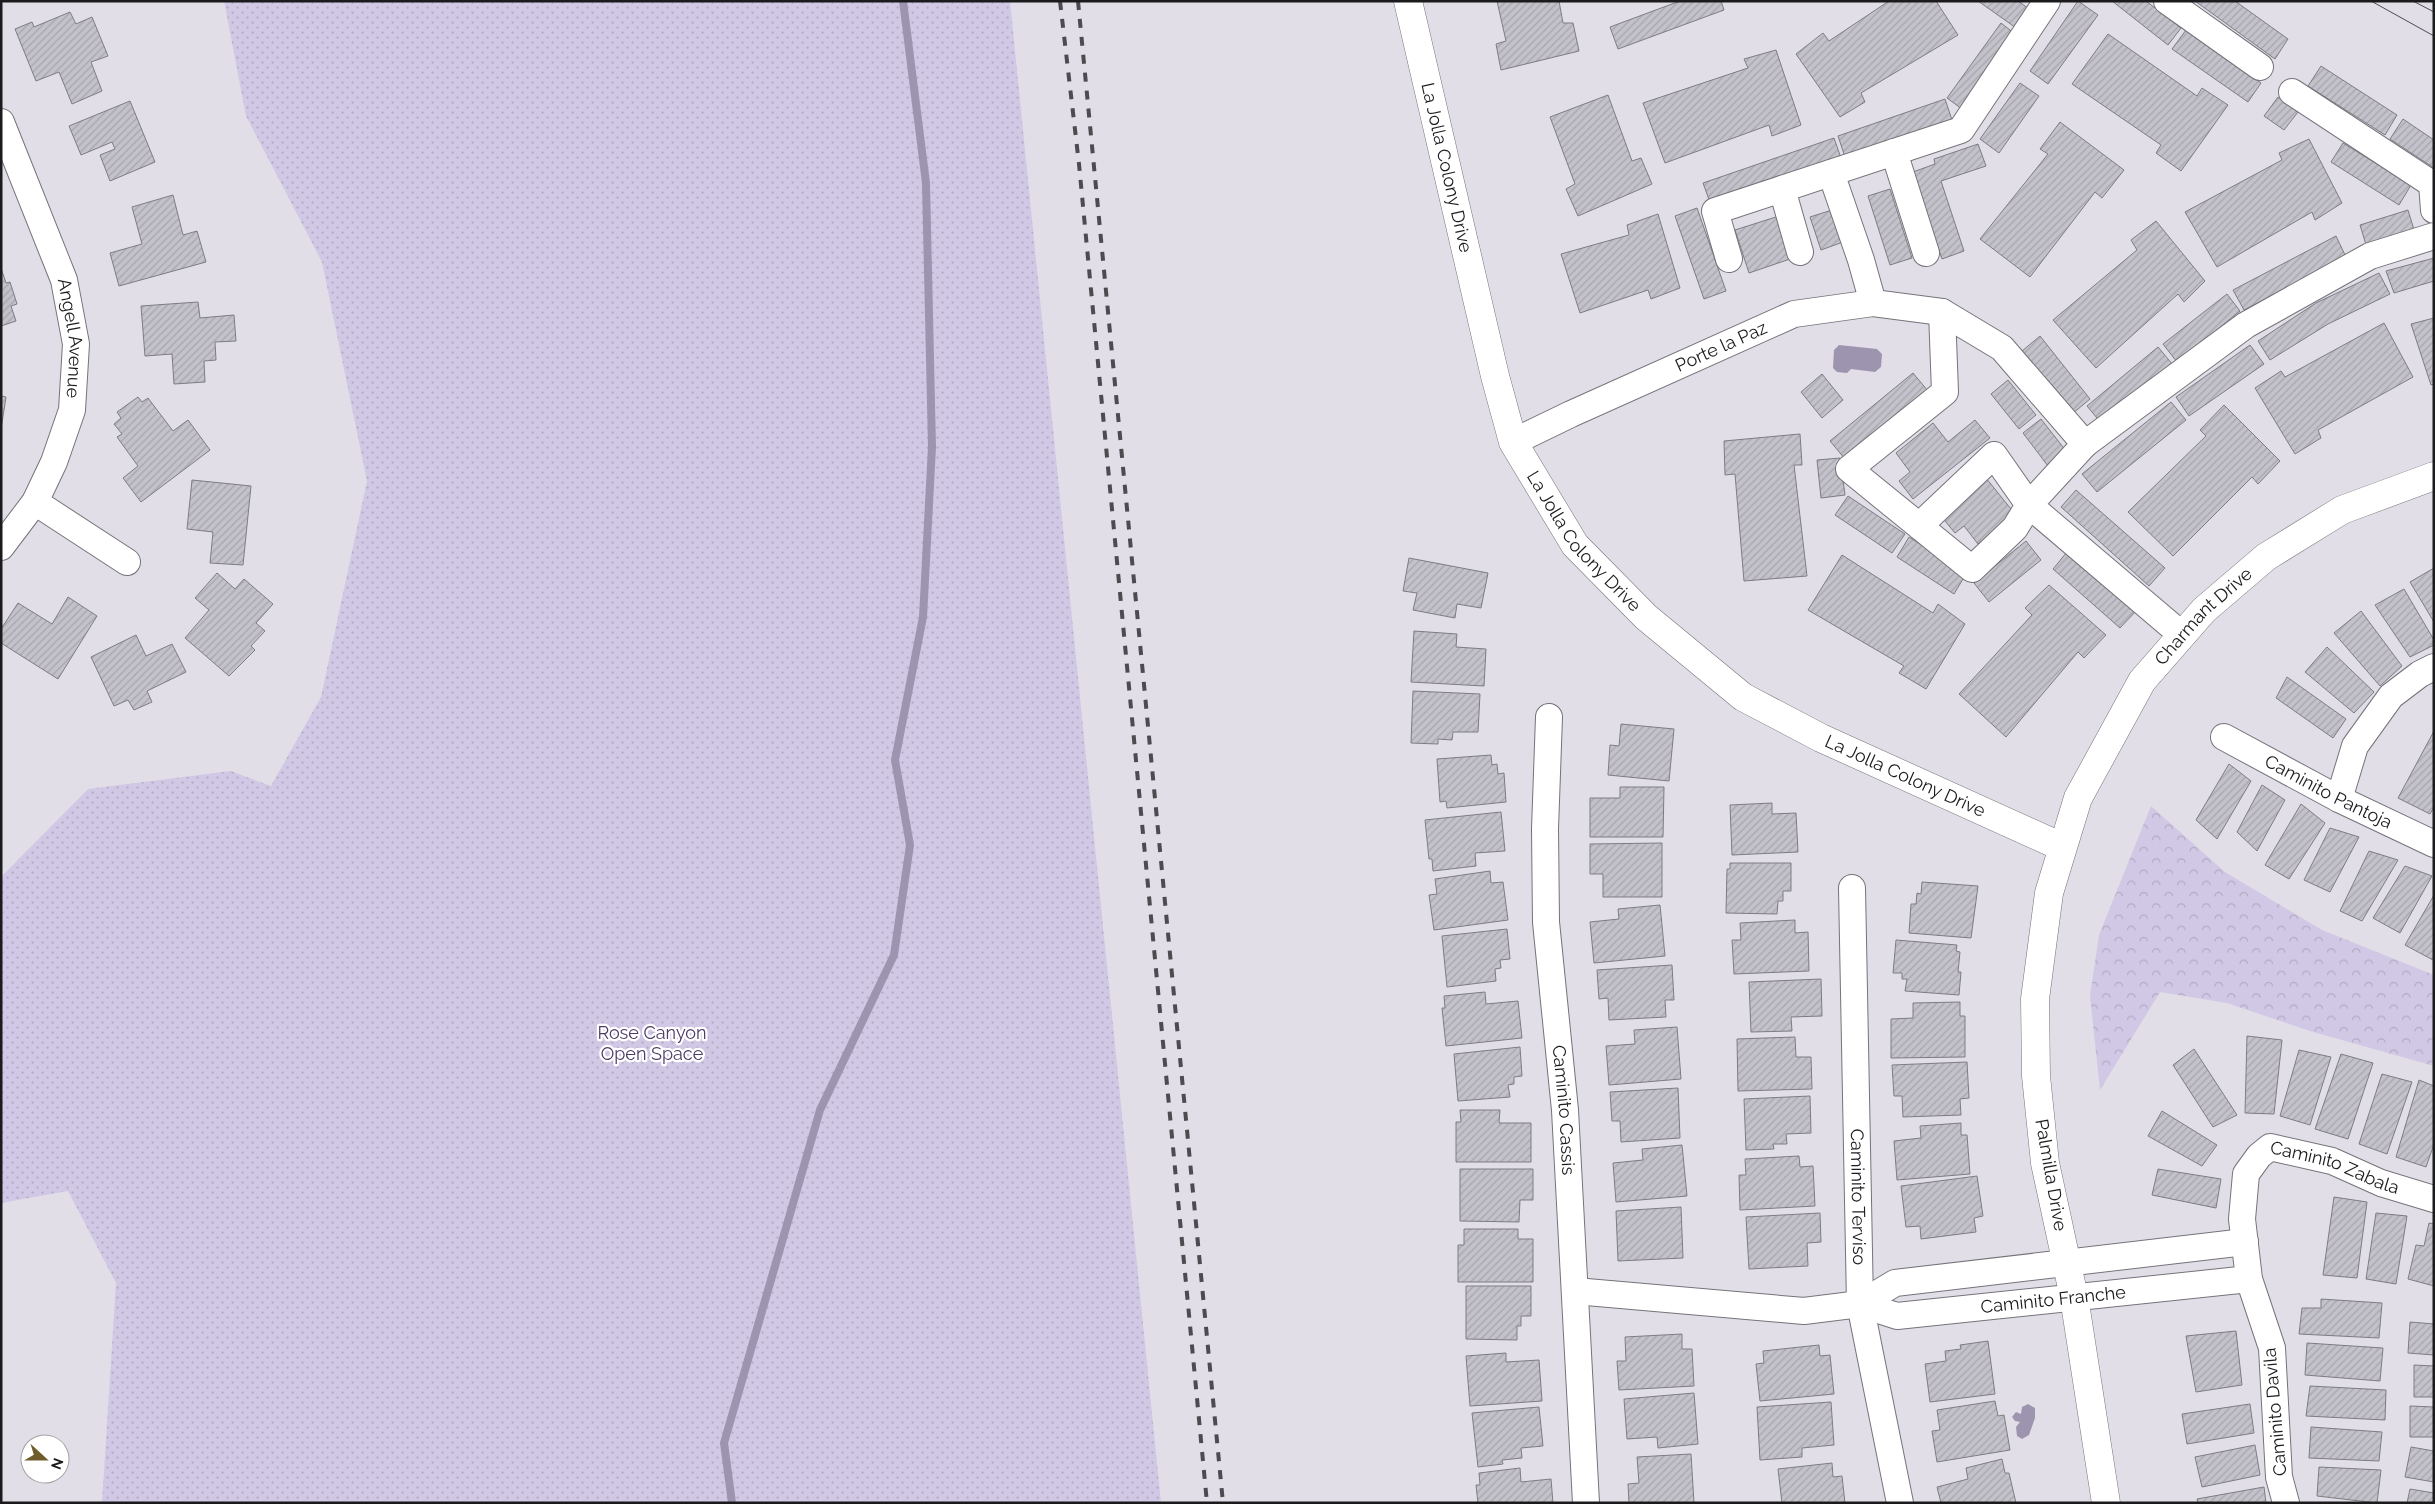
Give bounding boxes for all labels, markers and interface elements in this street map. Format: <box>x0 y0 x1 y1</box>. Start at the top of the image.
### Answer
street label: La Jolla Colony Drive <box>1417 80 1477 255</box>
street label: Angell Avenue <box>54 276 87 399</box>
street label: Porte la Paz <box>1672 316 1770 376</box>
street label: La Jolla Colony Drive <box>1523 467 1646 616</box>
street label: Charmant Drive <box>2150 563 2256 669</box>
street label: La Jolla Colony Drive <box>1822 730 1989 821</box>
street label: Caminito Pantoja <box>2261 750 2396 833</box>
park label: Rose Canyon Open Space <box>597 1022 707 1064</box>
street label: Caminito Cassis <box>1548 1044 1579 1176</box>
street label: Palmilla Drive <box>2031 1117 2072 1233</box>
street label: Caminito Terviso <box>1847 1128 1870 1266</box>
street label: Caminito Zabala <box>2268 1136 2402 1198</box>
street label: Caminito Franche <box>1980 1281 2127 1317</box>
street label: Caminito Davila <box>2258 1347 2291 1477</box>
north arrow <box>20 1434 70 1484</box>
text: N <box>48 1456 67 1472</box>

